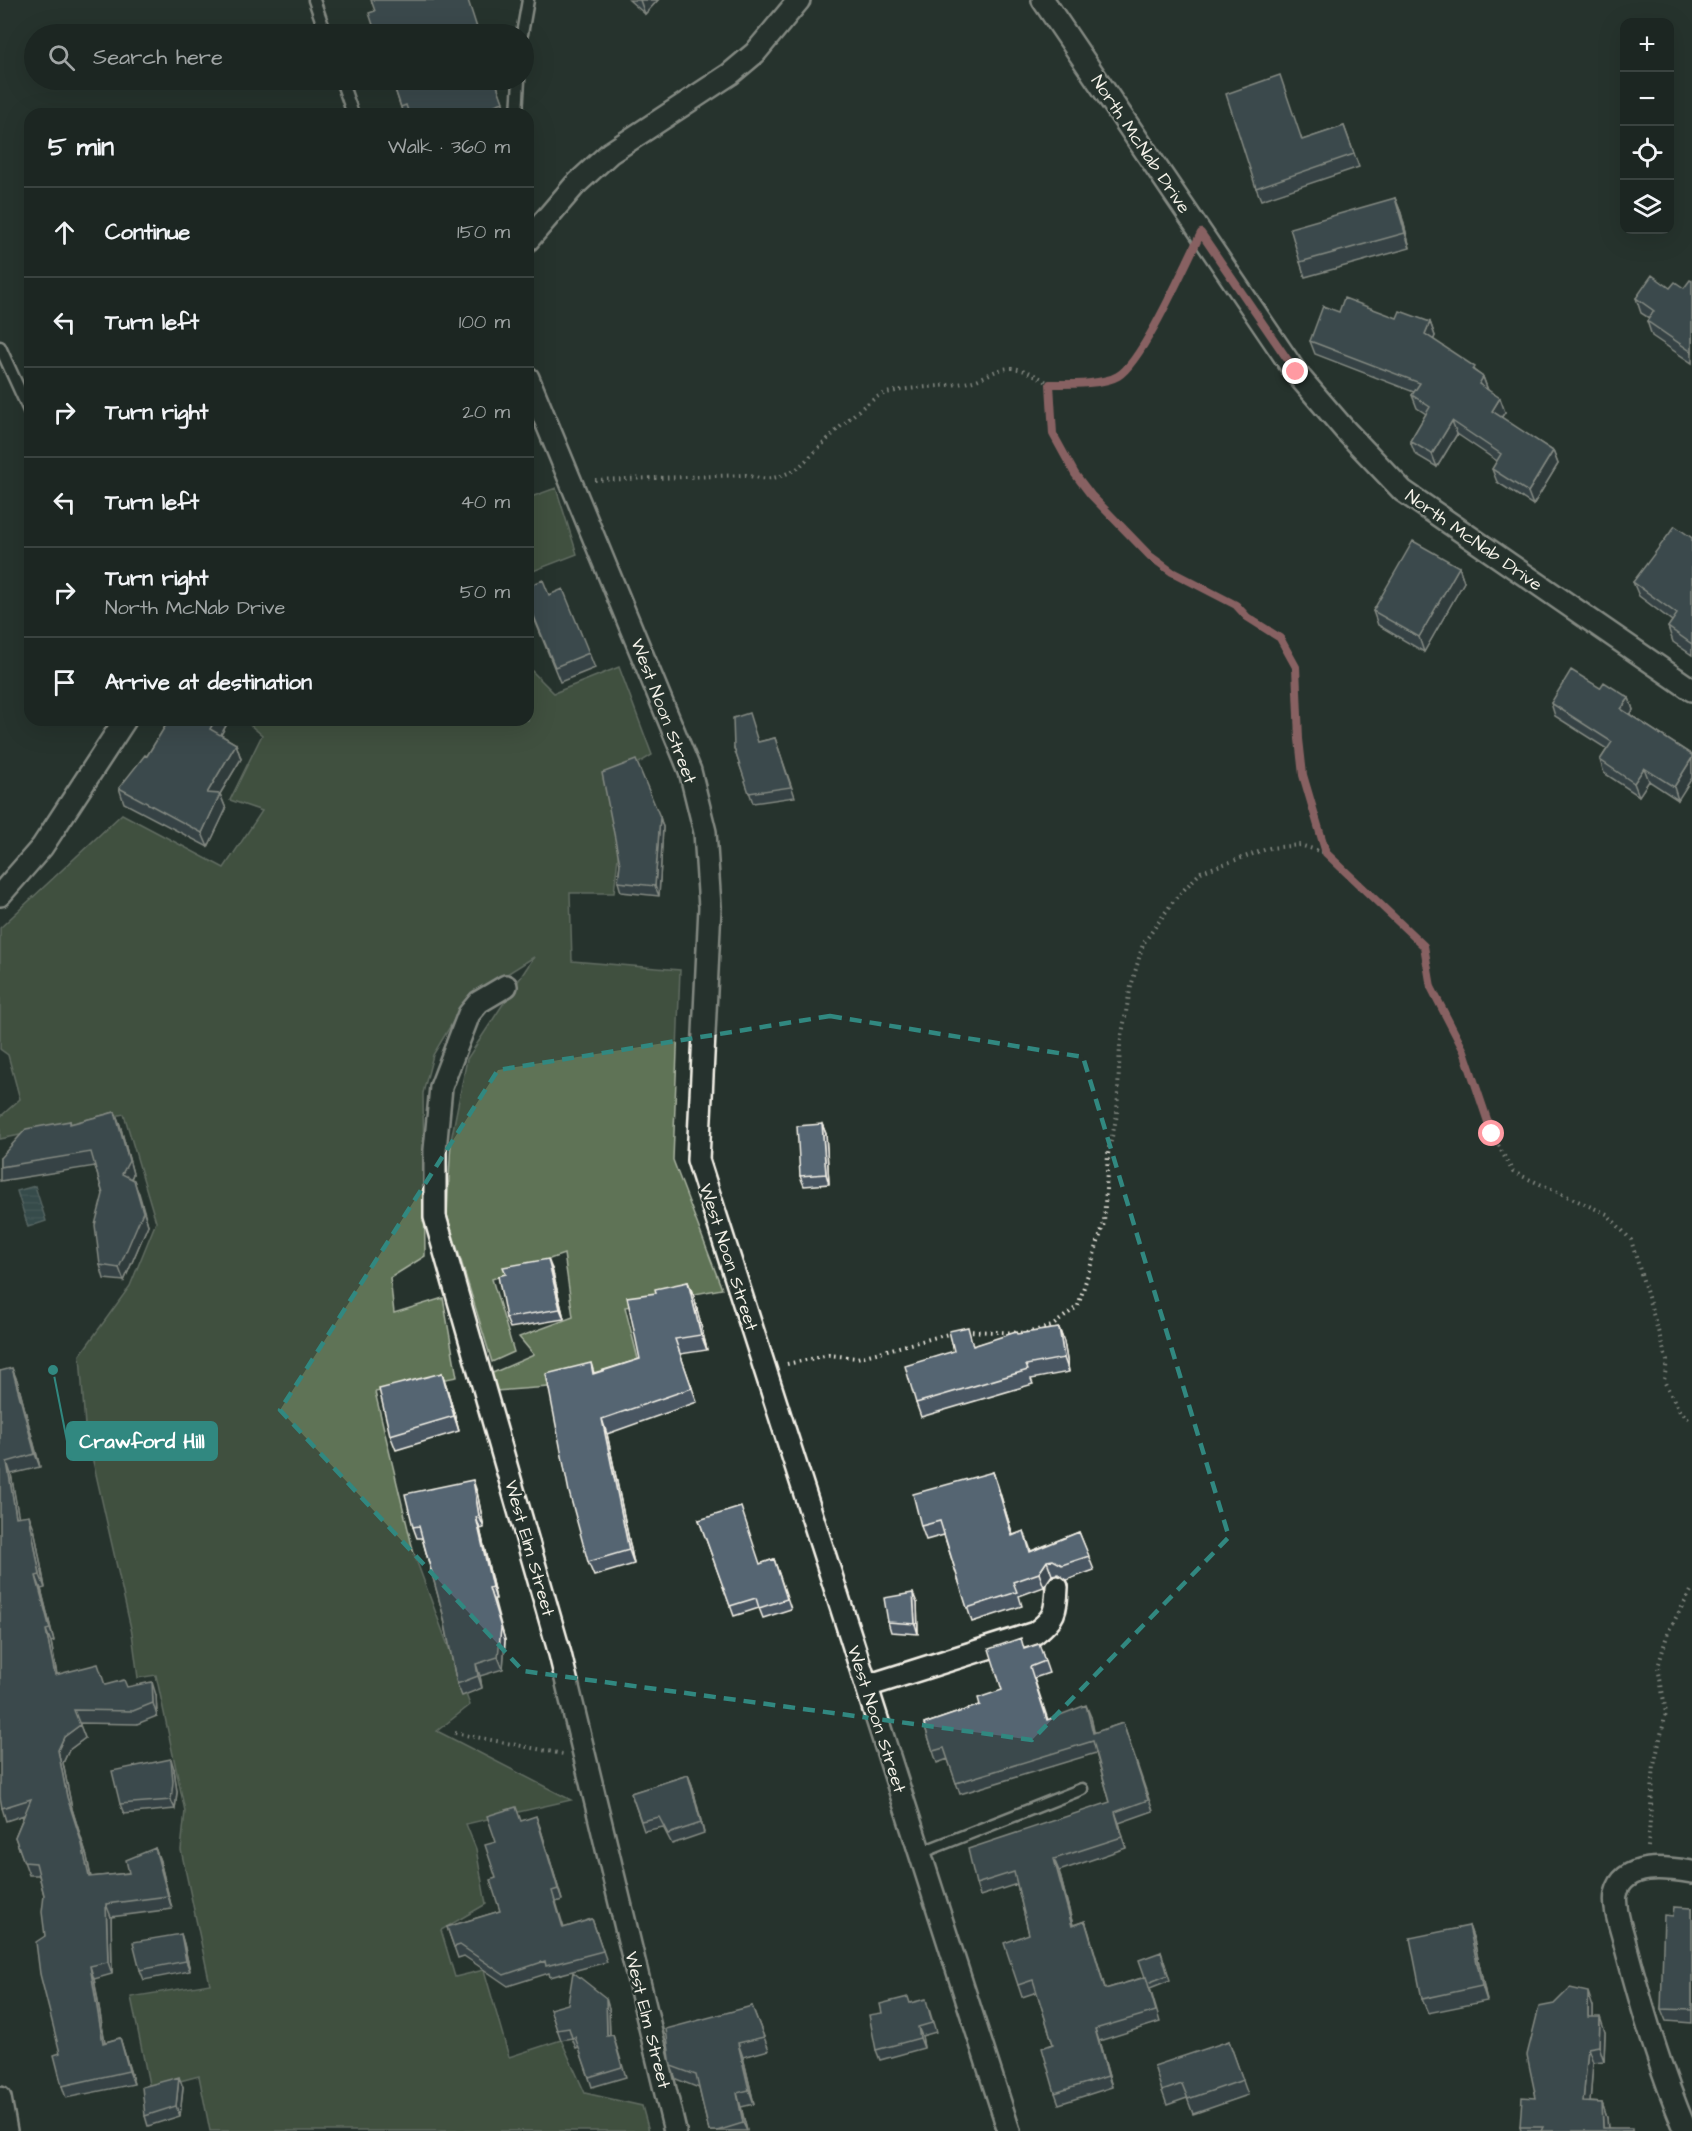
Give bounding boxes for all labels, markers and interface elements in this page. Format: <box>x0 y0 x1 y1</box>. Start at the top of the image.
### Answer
map controls <box>1620 18 1674 234</box>
button: + <box>1620 18 1674 72</box>
search box <box>24 24 534 90</box>
icon: search <box>45 41 78 74</box>
text: Search here <box>93 42 223 73</box>
street label: North McNab Drive <box>1085 70 1196 219</box>
button: − <box>1620 72 1674 126</box>
button: locate <box>1620 126 1674 180</box>
text: 5 min <box>48 129 114 165</box>
text: Walk · 360 m <box>388 133 510 161</box>
button: layers <box>1620 180 1674 234</box>
icon: ahead <box>48 216 81 249</box>
text: Continue <box>105 217 190 248</box>
text: 150 m <box>457 218 510 246</box>
icon: left <box>48 306 81 339</box>
text: Turn left <box>105 307 199 338</box>
text: 100 m <box>459 308 510 336</box>
route end <box>1282 358 1308 384</box>
icon: right <box>48 396 81 429</box>
text: Turn right <box>105 397 208 428</box>
text: 20 m <box>462 398 510 426</box>
street label: North McNab Drive <box>1400 484 1548 597</box>
icon: left <box>48 486 81 519</box>
text: Turn left <box>105 487 199 518</box>
text: 40 m <box>460 488 510 516</box>
text: Turn right <box>105 563 208 594</box>
icon: right <box>48 576 81 609</box>
text: 50 m <box>460 578 510 606</box>
text: North McNab Drive <box>105 594 285 622</box>
street label: West Noon Street <box>624 635 703 788</box>
icon: arrive <box>48 666 81 699</box>
text: Arrive at destination <box>105 667 312 698</box>
route start <box>1478 1120 1504 1146</box>
street label: West Noon Street <box>693 1180 764 1335</box>
callout: Crawford Hill <box>67 1422 217 1460</box>
text: Crawford Hill <box>79 1428 205 1456</box>
street label: West Elm Street <box>498 1477 561 1620</box>
street label: West Noon Street <box>841 1642 912 1797</box>
street label: West Elm Street <box>618 1949 677 2092</box>

